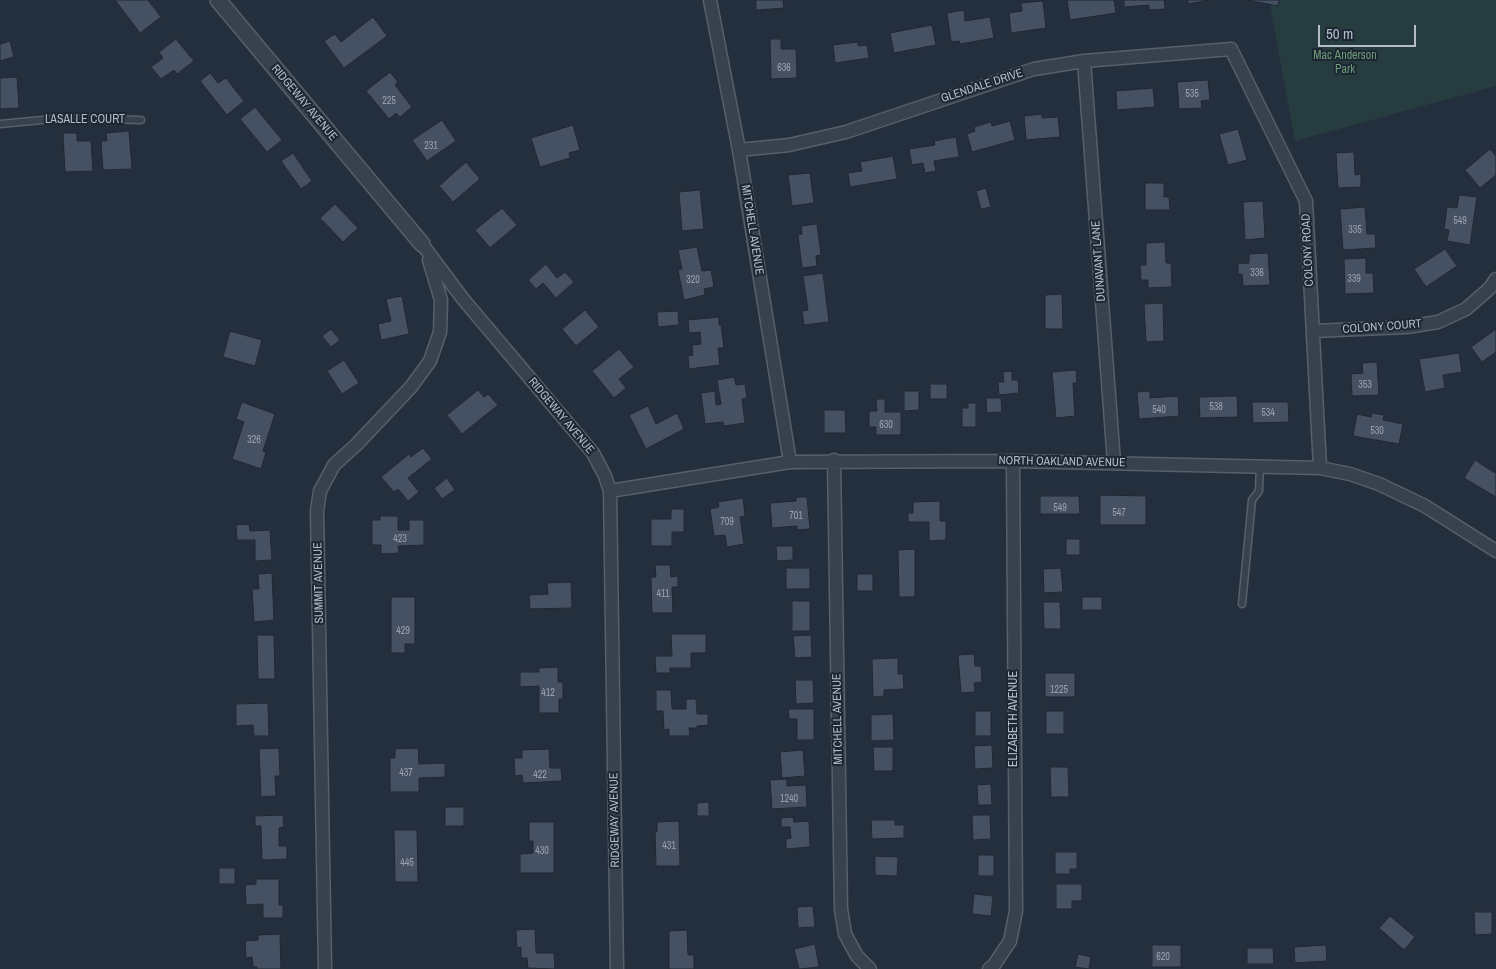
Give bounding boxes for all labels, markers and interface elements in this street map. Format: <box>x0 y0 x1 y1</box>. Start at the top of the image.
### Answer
scale bar <box>1321 15 1418 47</box>
text: 50 m <box>1326 23 1353 44</box>
park label: Mac Anderson Park <box>1313 49 1377 77</box>
street label: RIDGEWAY AVENUE <box>268 62 340 144</box>
house number: 636 <box>777 62 791 74</box>
street label: GLENDALE DRIVE <box>939 66 1025 106</box>
house number: 535 <box>1185 88 1199 100</box>
house number: 225 <box>382 95 396 107</box>
street label: LASALLE COURT <box>45 113 125 127</box>
house number: 231 <box>424 140 438 152</box>
street label: MITCHELL AVENUE <box>738 184 766 276</box>
street label: COLONY ROAD <box>1299 213 1317 287</box>
house number: 549 <box>1453 215 1467 227</box>
street label: DUNAVANT LANE <box>1089 220 1109 302</box>
house number: 335 <box>1348 224 1362 236</box>
house number: 336 <box>1250 267 1264 279</box>
house number: 339 <box>1347 273 1361 285</box>
house number: 320 <box>686 274 700 286</box>
street label: COLONY COURT <box>1342 317 1422 337</box>
street label: RIDGEWAY AVENUE <box>525 375 597 457</box>
house number: 353 <box>1358 379 1372 391</box>
house number: 538 <box>1209 401 1223 413</box>
house number: 540 <box>1152 404 1166 416</box>
house number: 534 <box>1261 407 1275 419</box>
house number: 630 <box>879 419 893 431</box>
house number: 530 <box>1370 425 1384 437</box>
house number: 326 <box>247 434 261 446</box>
street label: NORTH OAKLAND AVENUE <box>998 454 1126 470</box>
house number: 549 <box>1053 502 1067 514</box>
house number: 547 <box>1112 507 1126 519</box>
house number: 701 <box>789 510 803 522</box>
house number: 709 <box>720 516 734 528</box>
house number: 423 <box>393 533 407 545</box>
street label: SUMMIT AVENUE <box>311 542 327 624</box>
house number: 411 <box>656 588 670 600</box>
house number: 429 <box>396 625 410 637</box>
street label: ELIZABETH AVENUE <box>1007 671 1021 767</box>
street label: MITCHELL AVENUE <box>830 673 846 765</box>
house number: 1225 <box>1050 684 1068 696</box>
house number: 412 <box>541 687 555 699</box>
house number: 437 <box>399 767 413 779</box>
house number: 422 <box>533 769 547 781</box>
street label: RIDGEWAY AVENUE <box>607 772 623 868</box>
house number: 1240 <box>780 793 798 805</box>
house number: 431 <box>662 840 676 852</box>
house number: 430 <box>535 845 549 857</box>
house number: 445 <box>400 857 414 869</box>
house number: 620 <box>1156 951 1170 963</box>

